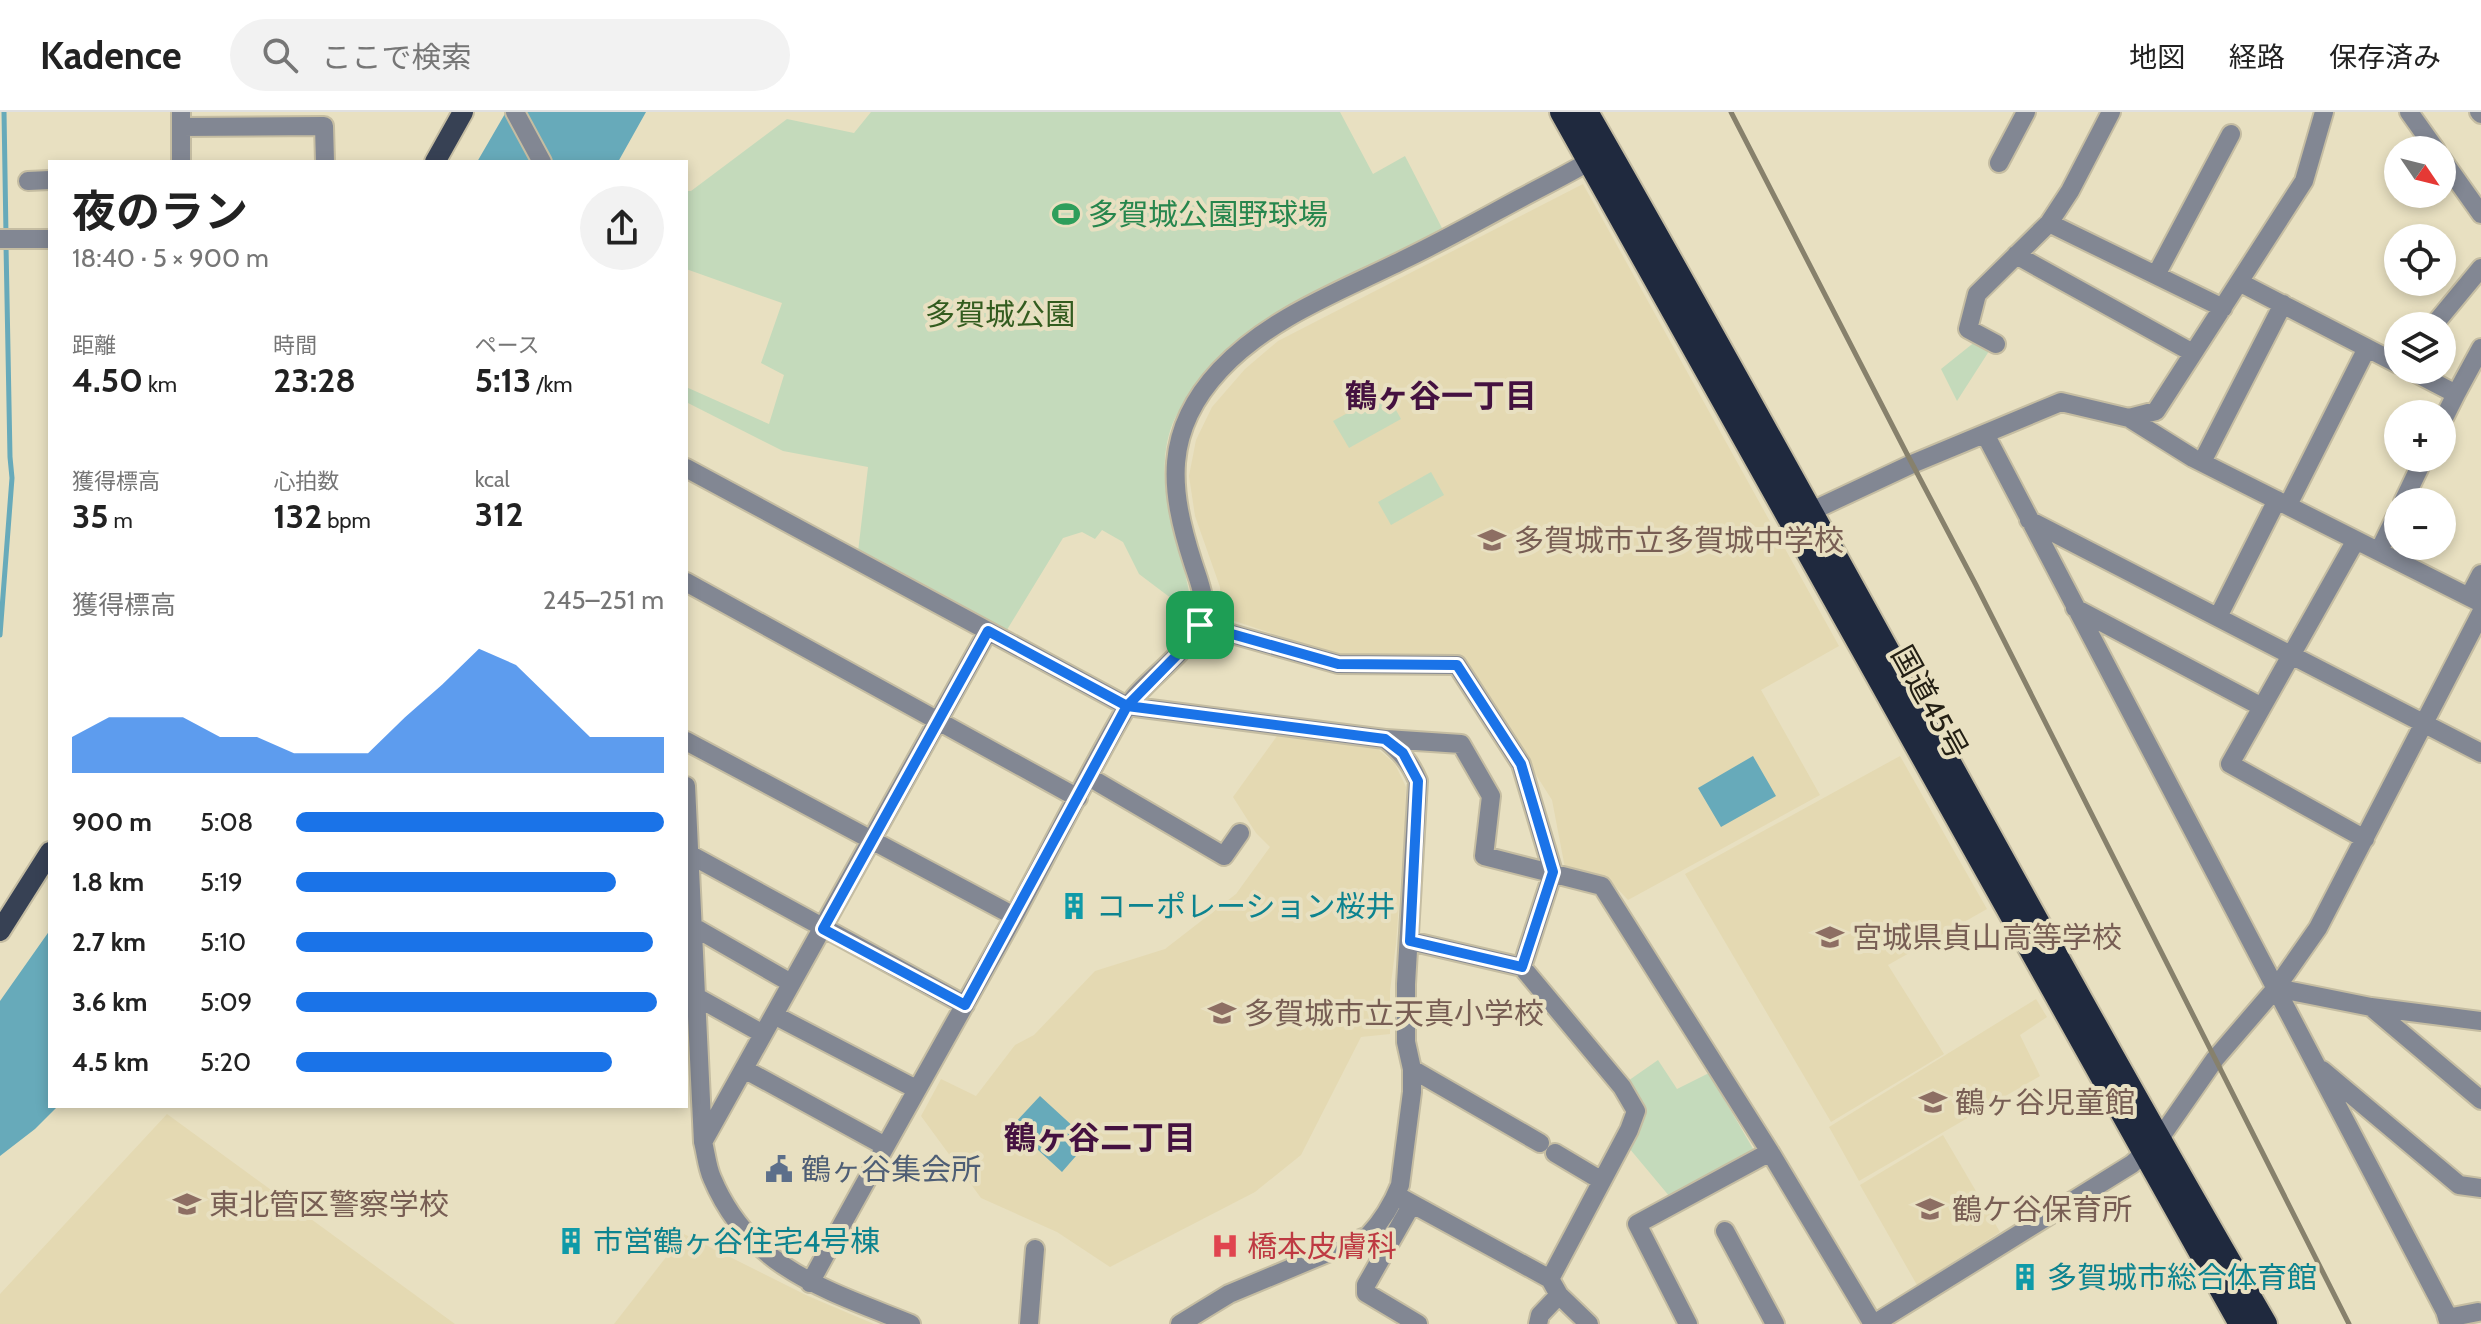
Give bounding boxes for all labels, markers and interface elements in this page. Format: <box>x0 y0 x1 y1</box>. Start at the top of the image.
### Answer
search box <box>230 19 790 91</box>
text: Kadence <box>40 32 182 79</box>
icon: search <box>258 33 302 77</box>
text: ここで検索 <box>322 39 472 76</box>
text: 地図 <box>2129 40 2185 74</box>
text: 経路 <box>2229 40 2285 74</box>
text: 保存済み <box>2329 40 2441 74</box>
north arrow <box>2384 136 2456 208</box>
map controls <box>2384 136 2456 560</box>
text: 夜のラン <box>72 185 248 238</box>
button: share <box>580 186 664 270</box>
place label: 多賀城公園野球場 <box>1088 196 1328 233</box>
sports icon: 多賀城公園野球場 <box>1051 199 1081 229</box>
button: locate <box>2384 224 2456 296</box>
text: 18:40 · 5 × 900 m <box>72 242 269 274</box>
park label: 多賀城公園 <box>925 296 1075 333</box>
button: layers <box>2384 312 2456 384</box>
text: 距離 <box>72 332 116 359</box>
text: 時間 <box>273 332 317 359</box>
text: ペース <box>475 332 540 359</box>
text: 4.50 <box>72 359 143 401</box>
text: 23:28 <box>273 359 356 401</box>
text: 5:13 <box>475 359 531 401</box>
text: km <box>143 371 177 398</box>
text: /km <box>531 371 573 398</box>
district label: 鶴ヶ谷一丁目 <box>1345 376 1537 415</box>
button: + <box>2384 400 2456 472</box>
text: kcal <box>475 466 510 493</box>
text: 獲得標高 <box>72 468 160 495</box>
text: 心拍数 <box>273 468 339 495</box>
button: − <box>2384 488 2456 560</box>
text: 312 <box>475 493 524 535</box>
text: 35 <box>72 495 109 537</box>
text: 132 <box>273 495 322 537</box>
text: m <box>109 507 133 534</box>
text: bpm <box>322 507 371 534</box>
place label: 多賀城市立多賀城中学校 <box>1514 522 1844 559</box>
school or university icon: 多賀城市立多賀城中学校 <box>1477 525 1507 555</box>
text: 245–251 m <box>543 584 664 616</box>
text: 獲得標高 <box>72 589 176 621</box>
pin <box>1166 591 1234 659</box>
icon: arrive <box>1178 603 1222 647</box>
street label: 国道45号 <box>1884 639 1976 765</box>
text: 900 m <box>72 806 152 838</box>
text: 5:08 <box>200 806 253 838</box>
text: 1.8 km <box>72 866 144 898</box>
text: 5:19 <box>200 866 243 898</box>
place label: コーポレーション桜井 <box>1096 888 1395 925</box>
building icon: コーポレーション桜井 <box>1059 891 1089 921</box>
place label: 宮城県貞山高等学校 <box>1852 919 2122 956</box>
school or university icon: 宮城県貞山高等学校 <box>1815 922 1845 952</box>
text: 2.7 km <box>72 926 146 958</box>
text: 5:10 <box>200 926 246 958</box>
text: 3.6 km <box>72 986 147 1018</box>
text: 5:09 <box>200 986 252 1018</box>
place label: 多賀城市立天真小学校 <box>1244 995 1544 1032</box>
school or university icon: 多賀城市立天真小学校 <box>1207 998 1237 1028</box>
text: 4.5 km <box>72 1046 149 1078</box>
text: 5:20 <box>200 1046 251 1078</box>
place label: 鶴ヶ谷児童館 <box>1955 1084 2135 1121</box>
school or university icon: 鶴ヶ谷児童館 <box>1918 1087 1948 1117</box>
district label: 鶴ヶ谷二丁目 <box>1004 1118 1196 1157</box>
place label: 鶴ヶ谷集会所 <box>801 1151 981 1188</box>
public building icon: 鶴ヶ谷集会所 <box>764 1154 794 1184</box>
place label: 東北管区警察学校 <box>209 1186 449 1223</box>
school or university icon: 東北管区警察学校 <box>172 1189 202 1219</box>
place label: 鶴ケ谷保育所 <box>1952 1191 2132 1228</box>
school or university icon: 鶴ケ谷保育所 <box>1915 1194 1945 1224</box>
place label: 市営鶴ヶ谷住宅4号棟 <box>593 1223 880 1260</box>
building icon: 市営鶴ヶ谷住宅4号棟 <box>556 1226 586 1256</box>
place label: 橋本皮膚科 <box>1247 1228 1397 1265</box>
hospital icon: 橋本皮膚科 <box>1210 1231 1240 1261</box>
place label: 多賀城市総合体育館 <box>2047 1259 2317 1296</box>
building icon: 多賀城市総合体育館 <box>2010 1262 2040 1292</box>

